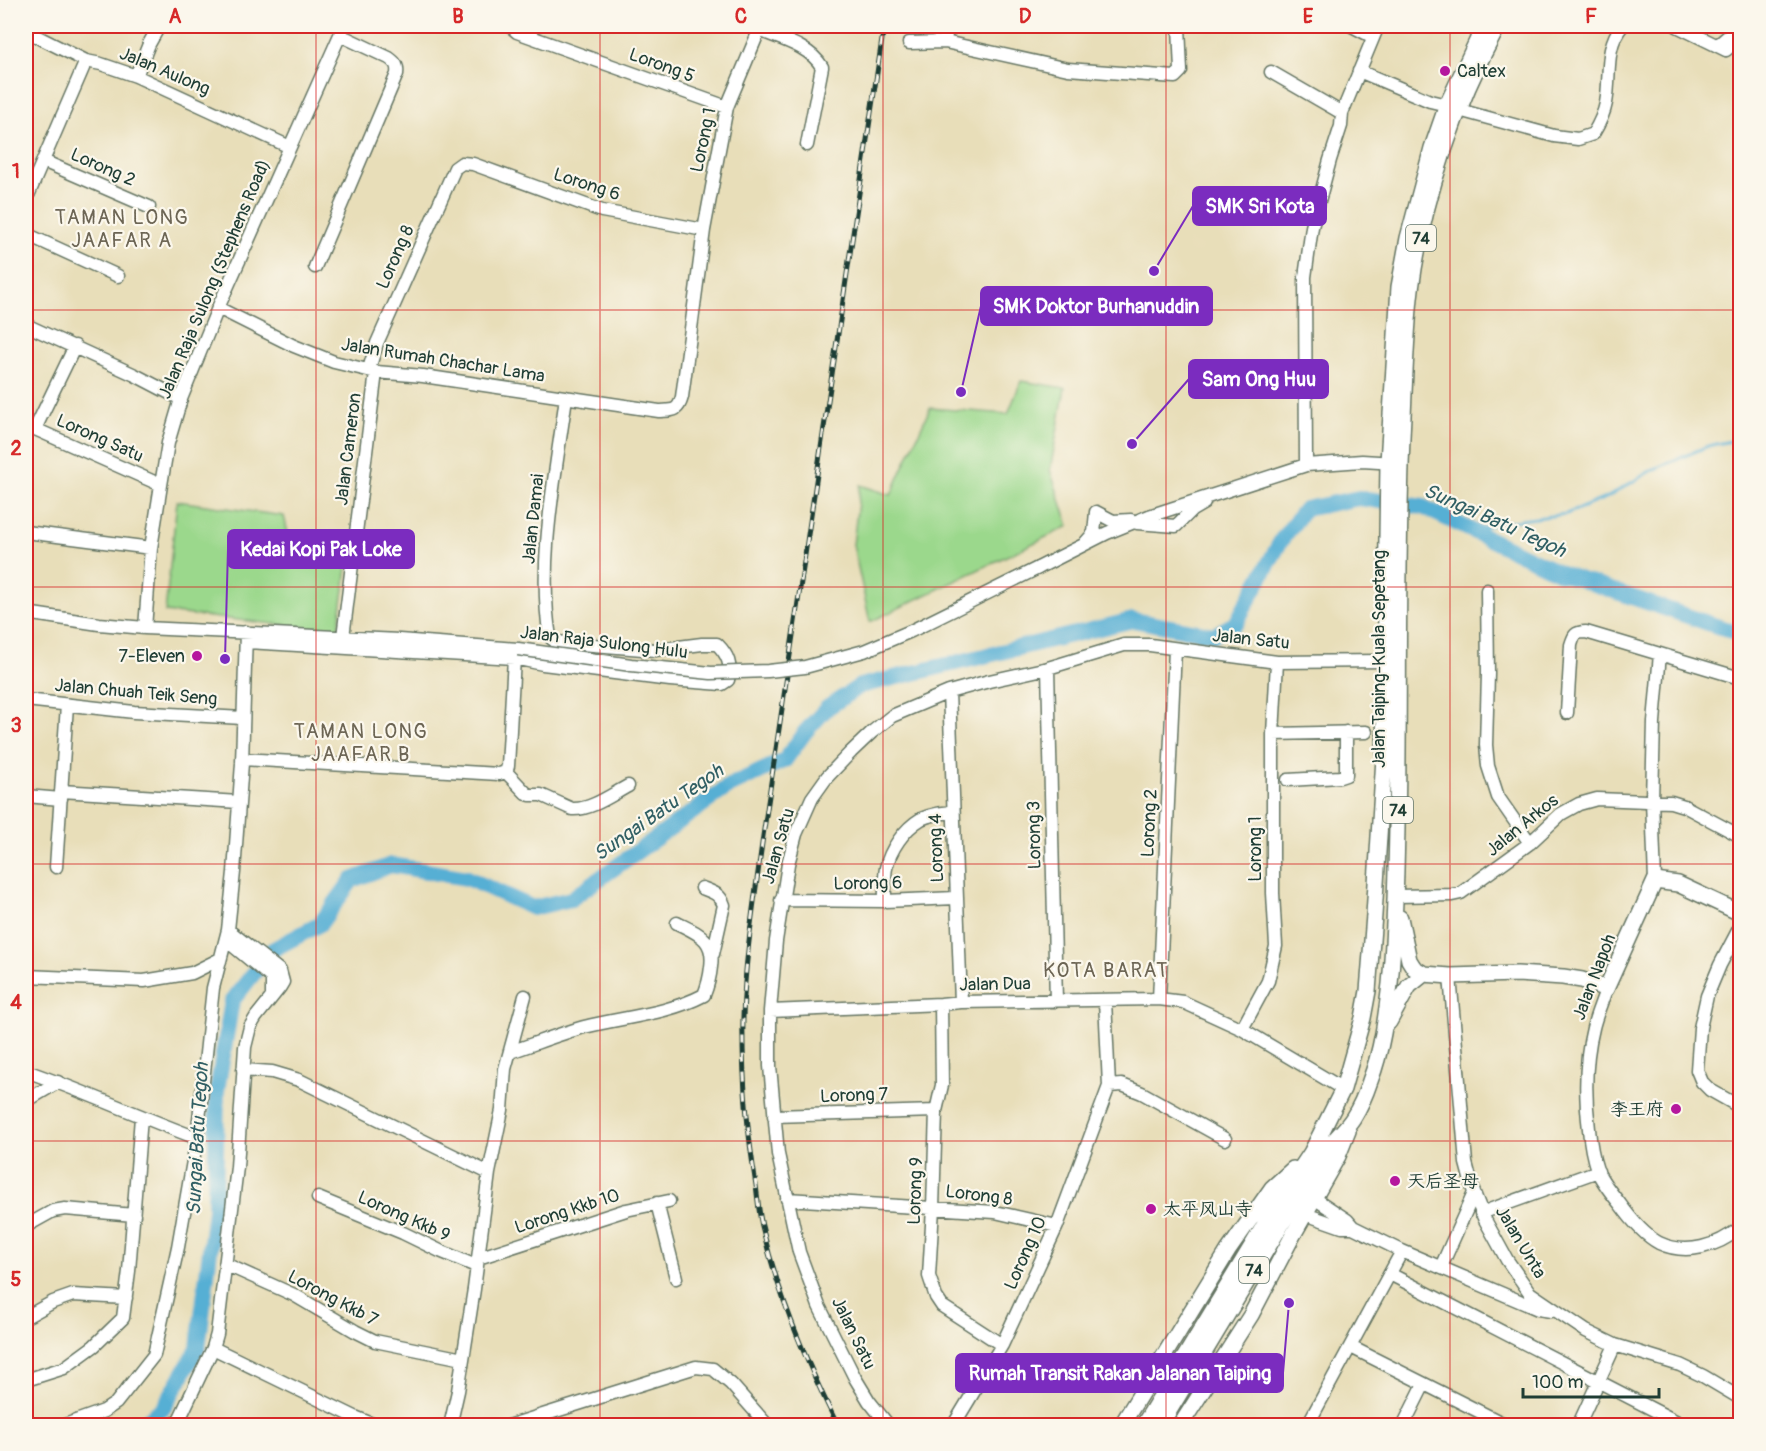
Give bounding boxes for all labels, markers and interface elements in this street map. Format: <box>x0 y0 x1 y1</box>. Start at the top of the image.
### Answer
text: A <box>169 4 182 29</box>
text: B <box>452 4 464 29</box>
text: C <box>735 4 747 29</box>
text: D <box>1019 4 1032 29</box>
text: E <box>1303 4 1314 29</box>
text: F <box>1585 4 1597 29</box>
street label: Jalan Aulong <box>116 42 214 101</box>
street label: Lorong 5 <box>626 43 698 88</box>
place label: Caltex <box>1457 60 1506 83</box>
marker: Caltex <box>1438 64 1452 78</box>
street label: Lorong 1 <box>685 106 722 175</box>
street label: Lorong 2 <box>67 143 139 192</box>
street label: Jalan Raja Sulong (Stephens Road) <box>153 156 275 402</box>
text: 1 <box>12 159 20 184</box>
street label: Lorong 6 <box>550 163 623 206</box>
callout: SMK Sri Kota <box>1193 187 1326 225</box>
text: SMK Sri Kota <box>1205 194 1315 219</box>
district label: TAMAN LONG JAAFAR A <box>55 205 189 253</box>
street label: Lorong 8 <box>371 222 420 293</box>
road number: 74 <box>1406 225 1436 251</box>
callout: SMK Doktor Burhanuddin <box>981 287 1212 325</box>
text: SMK Doktor Burhanuddin <box>993 294 1199 319</box>
street label: Jalan Rumah Chachar Lama <box>339 333 546 388</box>
callout: Sam Ong Huu <box>1189 360 1328 398</box>
text: Sam Ong Huu <box>1202 367 1316 392</box>
street label: Jalan Cameron <box>330 391 367 507</box>
street label: Lorong Satu <box>53 409 147 468</box>
text: 2 <box>10 436 22 461</box>
street label: Jalan Damai <box>517 473 550 565</box>
water label: Sungai Batu Tegoh <box>1420 478 1571 564</box>
callout: Kedai Kopi Pak Loke <box>228 530 414 568</box>
text: Kedai Kopi Pak Loke <box>240 537 403 562</box>
street label: Jalan Taiping-Kuala Sepetang <box>1368 550 1391 768</box>
street label: Jalan Raja Sulong Hulu <box>519 621 689 664</box>
street label: Jalan Satu <box>1211 624 1291 655</box>
place label: 7-Eleven <box>118 645 185 668</box>
marker: 7-Eleven <box>190 649 204 663</box>
street label: Jalan Chuah Teik Seng <box>54 674 218 711</box>
text: 3 <box>10 713 22 738</box>
district label: TAMAN LONG JAAFAR B <box>294 719 428 767</box>
water label: Sungai Batu Tegoh <box>589 757 729 866</box>
street label: Lorong 2 <box>1136 788 1163 858</box>
street label: Jalan Arkos <box>1481 789 1563 862</box>
road number: 74 <box>1383 797 1413 823</box>
street label: Lorong 3 <box>1022 801 1047 869</box>
street label: Jalan Satu <box>757 806 800 887</box>
street label: Lorong 4 <box>924 813 949 883</box>
street label: Lorong 1 <box>1244 816 1267 882</box>
street label: Lorong 6 <box>833 871 903 896</box>
street label: Jalan Napoh <box>1568 931 1621 1023</box>
district label: KOTA BARAT <box>1043 958 1169 983</box>
street label: Jalan Dua <box>959 972 1031 997</box>
text: 4 <box>10 990 22 1015</box>
water label: Sungai Batu Tegoh <box>181 1061 214 1216</box>
street label: Lorong 7 <box>820 1083 889 1108</box>
place label: 李王府 <box>1610 1098 1664 1121</box>
marker: 李王府 <box>1669 1102 1683 1116</box>
street label: Lorong 9 <box>903 1157 928 1225</box>
place label: 天后圣母 <box>1407 1170 1479 1193</box>
marker: 天后圣母 <box>1388 1174 1402 1188</box>
street label: Lorong 8 <box>944 1180 1014 1211</box>
street label: Lorong Kkb 10 <box>512 1184 623 1239</box>
street label: Lorong Kkb 9 <box>354 1186 454 1247</box>
place label: 太平风山寺 <box>1163 1198 1253 1221</box>
marker: 太平风山寺 <box>1144 1202 1158 1216</box>
street label: Jalan Unta <box>1490 1202 1551 1283</box>
street label: Lorong 10 <box>999 1213 1052 1293</box>
road number: 74 <box>1239 1257 1269 1283</box>
street label: Lorong Kkb 7 <box>284 1265 382 1332</box>
text: 5 <box>11 1267 22 1292</box>
street label: Jalan Satu <box>826 1293 881 1373</box>
callout: Rumah Transit Rakan Jalanan Taiping <box>956 1354 1283 1392</box>
text: Rumah Transit Rakan Jalanan Taiping <box>969 1361 1271 1386</box>
scale bar <box>1523 1361 1660 1399</box>
text: 100 m <box>1532 1371 1584 1394</box>

